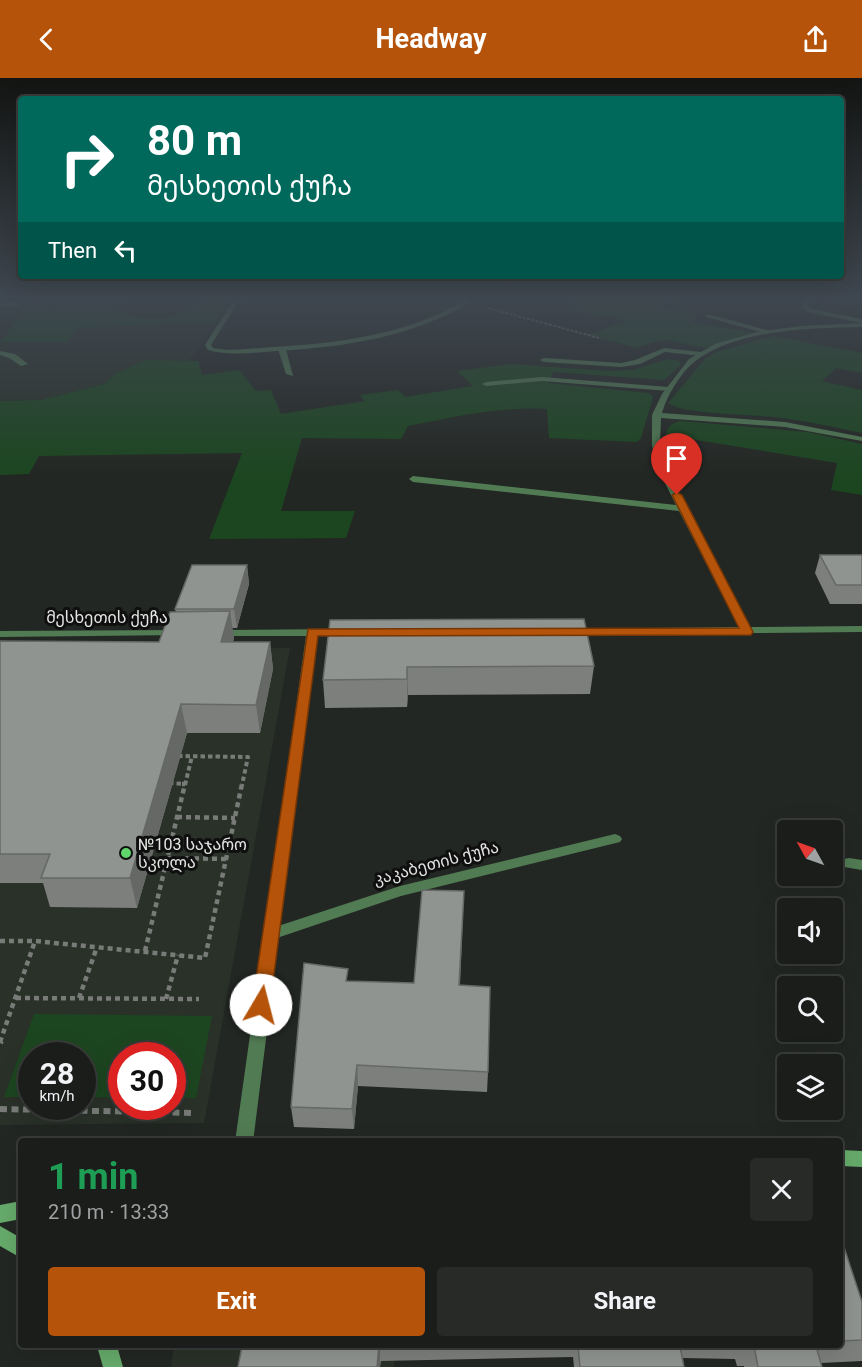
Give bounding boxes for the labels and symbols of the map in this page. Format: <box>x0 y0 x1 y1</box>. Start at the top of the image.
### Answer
pin <box>651 433 702 495</box>
street label: მესხეთის ქუჩა <box>46 608 168 627</box>
north arrow <box>777 820 843 886</box>
place label: №103 საჯარო სკოლა <box>138 835 247 873</box>
street label: კაკაბეთის ქუჩა <box>371 837 501 889</box>
marker: №103 საჯარო სკოლა <box>119 846 133 860</box>
position arrow <box>229 973 293 1037</box>
speed limit sign: 30 <box>108 1042 186 1120</box>

